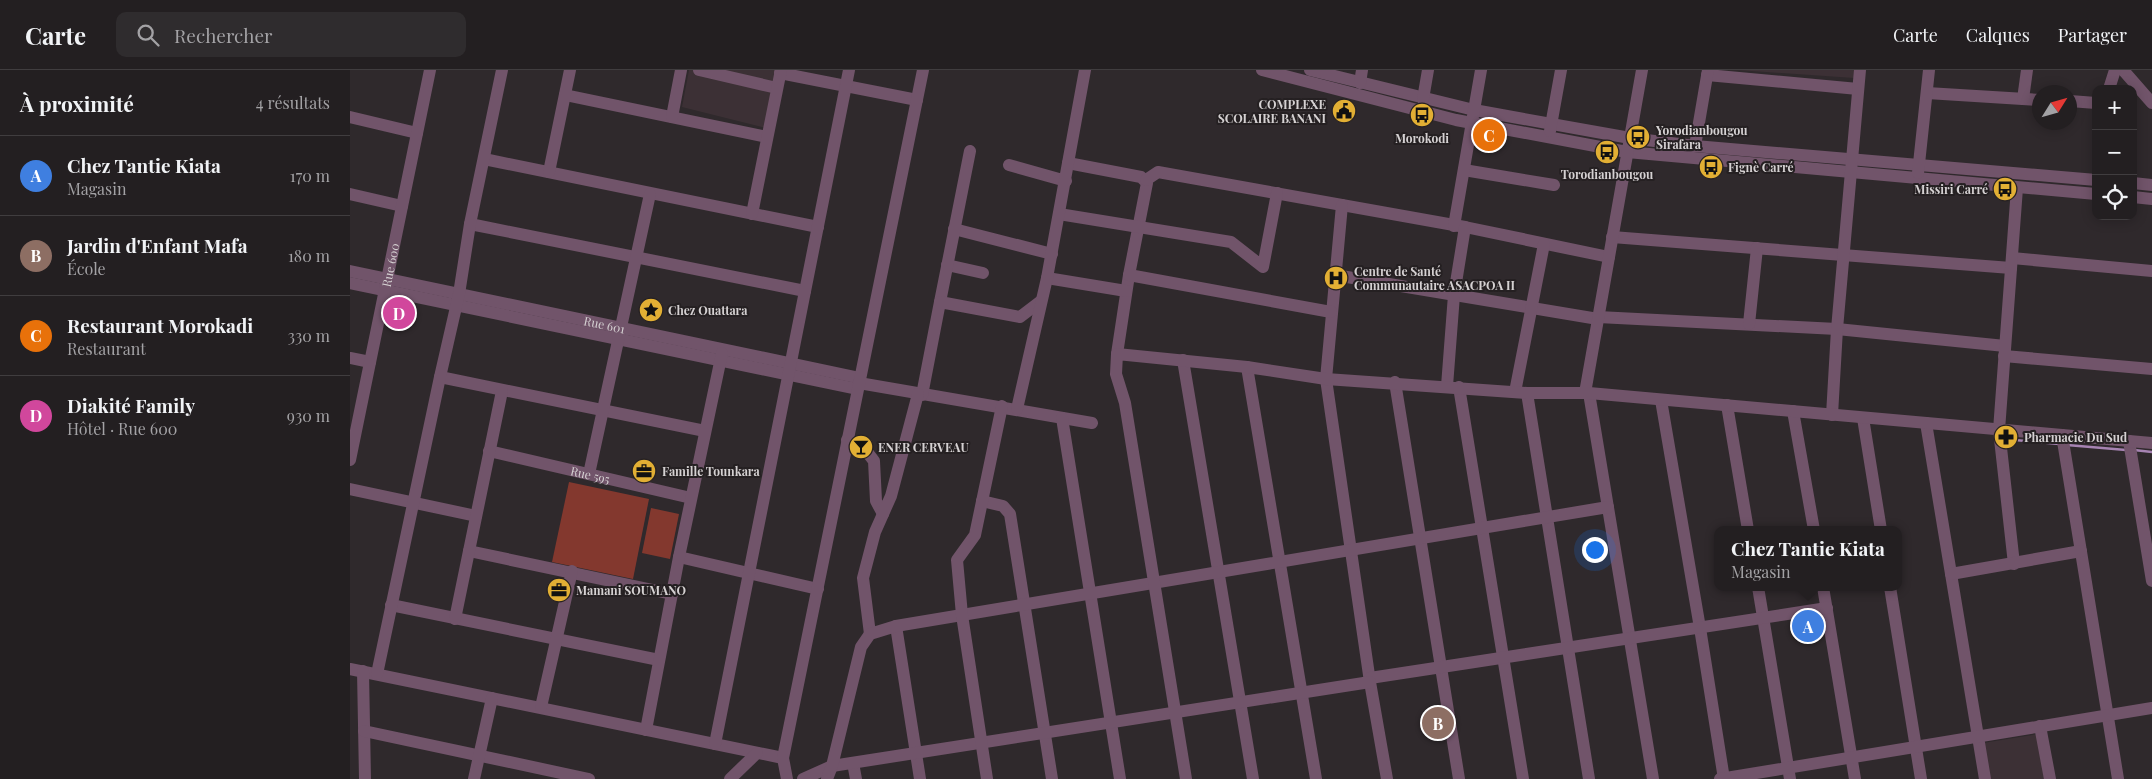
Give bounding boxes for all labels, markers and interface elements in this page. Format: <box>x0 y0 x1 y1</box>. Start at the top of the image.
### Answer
search box <box>116 12 466 57</box>
text: Carte <box>25 19 86 51</box>
icon: search <box>134 21 162 49</box>
text: Rechercher <box>174 22 273 48</box>
text: Carte <box>1893 23 1938 47</box>
text: Calques <box>1966 23 2030 47</box>
text: Partager <box>2058 23 2127 47</box>
north arrow <box>2032 85 2077 130</box>
map controls <box>2092 85 2137 220</box>
button: + <box>2092 85 2137 130</box>
text: À proximité <box>20 89 134 117</box>
text: 4 résultats <box>256 92 330 113</box>
place label: COMPLEXE SCOLAIRE BANANI <box>1218 96 1326 126</box>
public building icon: COMPLEXE SCOLAIRE BANANI <box>1331 98 1357 124</box>
bus stop icon: Morokodi <box>1409 102 1435 128</box>
pin: C <box>1473 116 1505 154</box>
place label: Yorodianbougou Sirafara <box>1655 122 1748 152</box>
bus stop icon: Yorodianbougou Sirafara <box>1625 124 1651 150</box>
place label: Morokodi <box>1395 130 1449 146</box>
button: − <box>2092 130 2137 175</box>
bus stop icon: Torodianbougou <box>1594 139 1620 165</box>
text: Chez Tantie Kiata <box>67 152 221 178</box>
bus stop icon: Fignè Carré <box>1698 154 1724 180</box>
place label: Fignè Carré <box>1728 159 1794 175</box>
text: A <box>31 165 41 186</box>
text: 170 m <box>290 165 330 186</box>
place label: Torodianbougou <box>1561 166 1654 182</box>
button: locate <box>2092 175 2137 220</box>
bus stop icon: Missiri Carré <box>1992 176 2018 202</box>
text: Magasin <box>67 178 126 199</box>
place label: Missiri Carré <box>1914 181 1988 197</box>
text: Jardin d'Enfant Mafa <box>67 232 248 258</box>
street label: Rue 600 <box>378 242 402 288</box>
text: B <box>31 245 41 266</box>
text: 180 m <box>288 245 330 266</box>
text: École <box>67 258 106 279</box>
place label: Centre de Santé Communautaire ASACPOA II <box>1354 263 1516 293</box>
hospital icon: Centre de Santé Communautaire ASACPOA II <box>1323 265 1349 291</box>
pin: D <box>383 294 415 332</box>
place icon: Chez Ouattara <box>638 297 664 323</box>
place label: Chez Ouattara <box>668 302 748 318</box>
text: Restaurant Morokadi <box>67 312 253 338</box>
street label: Rue 601 <box>582 312 627 337</box>
text: C <box>30 325 42 346</box>
text: 330 m <box>288 325 330 346</box>
text: Restaurant <box>67 338 146 359</box>
text: Diakité Family <box>67 392 195 418</box>
text: D <box>30 405 42 426</box>
text: 930 m <box>287 405 330 426</box>
text: Hôtel · Rue 600 <box>67 418 177 439</box>
pharmacy icon: Pharmacie Du Sud <box>1993 424 2019 450</box>
place label: Pharmacie Du Sud <box>2024 429 2127 445</box>
bar icon: ENER CERVEAU <box>848 434 874 460</box>
place label: ENER CERVEAU <box>878 439 970 455</box>
office icon: Famille Tounkara <box>631 458 657 484</box>
street label: Rue 595 <box>569 462 612 487</box>
place label: Famille Tounkara <box>662 463 760 479</box>
popup <box>1714 526 1902 591</box>
text: Chez Tantie Kiata <box>1731 535 1885 561</box>
your location <box>1582 537 1608 563</box>
text: Magasin <box>1731 561 1791 582</box>
office icon: Mamani SOUMANO <box>546 577 572 603</box>
place label: Mamani SOUMANO <box>576 582 686 598</box>
pin: A <box>1792 607 1824 645</box>
pin: B <box>1422 704 1454 742</box>

